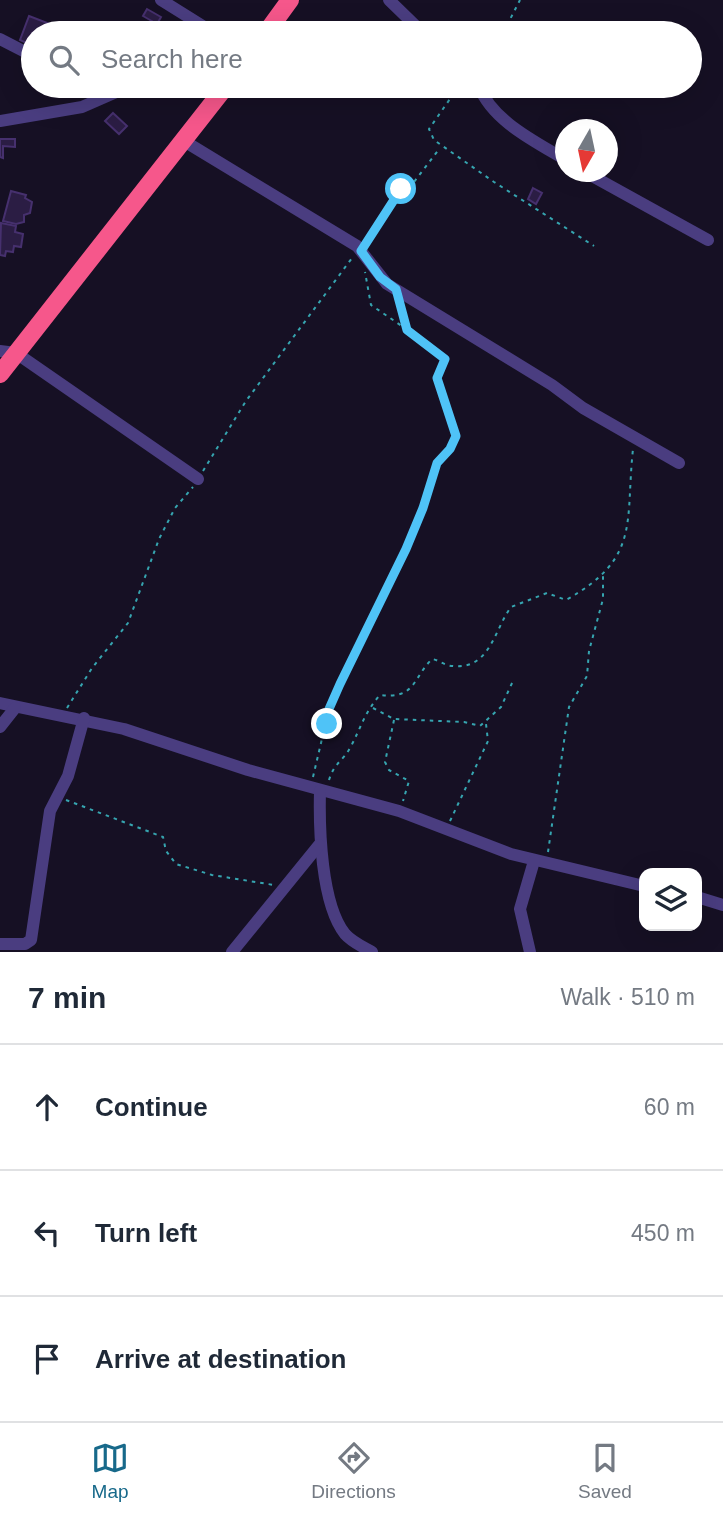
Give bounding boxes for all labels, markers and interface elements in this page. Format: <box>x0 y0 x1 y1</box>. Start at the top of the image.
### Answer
search box <box>21 21 702 98</box>
icon: search <box>45 41 83 79</box>
text: Search here <box>101 44 243 74</box>
north arrow <box>555 119 618 182</box>
route start <box>385 173 416 204</box>
route end <box>311 708 342 739</box>
map controls <box>639 868 702 931</box>
button: layers <box>639 868 702 931</box>
text: 7 min <box>28 981 106 1014</box>
text: Walk · 510 m <box>560 984 695 1010</box>
icon: ahead <box>28 1088 66 1126</box>
text: Continue <box>95 1092 208 1122</box>
text: 60 m <box>644 1094 695 1120</box>
icon: left <box>28 1214 66 1252</box>
text: Turn left <box>95 1218 197 1248</box>
text: 450 m <box>631 1220 695 1246</box>
icon: arrive <box>28 1340 66 1378</box>
text: Arrive at destination <box>95 1344 346 1374</box>
tab: Map <box>91 1439 129 1503</box>
tab: Directions <box>311 1439 396 1503</box>
tab: Saved <box>578 1439 632 1503</box>

